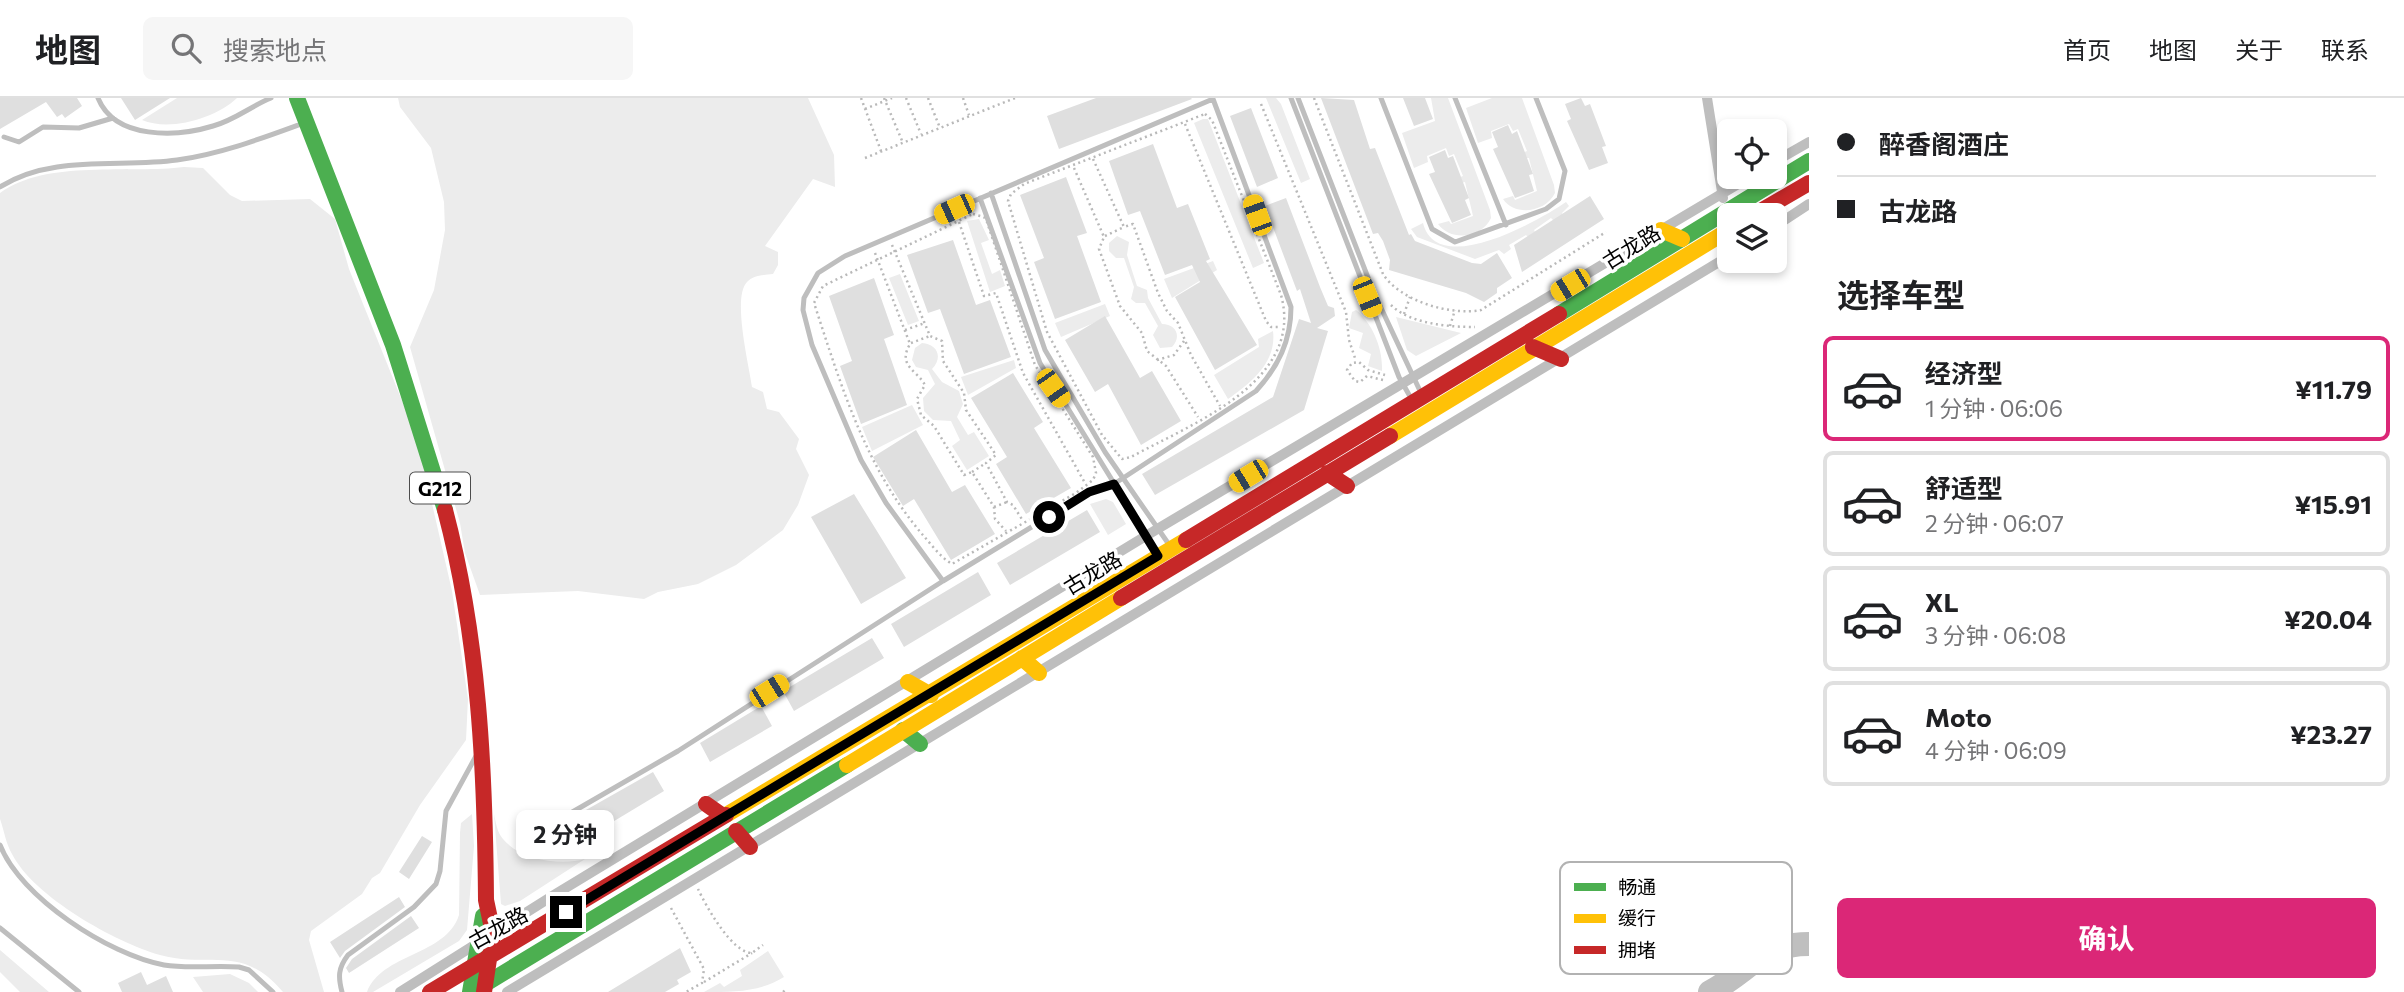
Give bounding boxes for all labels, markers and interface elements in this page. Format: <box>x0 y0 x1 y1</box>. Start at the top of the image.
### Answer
search box <box>143 17 633 80</box>
text: 地图 <box>35 28 101 69</box>
icon: search <box>167 29 205 67</box>
text: 搜索地点 <box>223 34 327 65</box>
text: 首页 <box>2063 35 2111 64</box>
text: 地图 <box>2149 35 2197 64</box>
text: 关于 <box>2235 35 2283 64</box>
text: 联系 <box>2321 35 2369 64</box>
map controls <box>1717 119 1787 273</box>
button: locate <box>1717 119 1787 189</box>
text: 醉香阁酒庄 <box>1879 128 2009 159</box>
car <box>931 191 978 227</box>
car <box>1240 192 1275 238</box>
text: 古龙路 <box>1879 195 1957 226</box>
button: layers <box>1717 203 1787 273</box>
street label: 古龙路 <box>1598 219 1664 273</box>
car <box>1547 265 1594 305</box>
car <box>1350 274 1385 320</box>
text: 选择车型 <box>1837 274 1965 314</box>
icon: car <box>1841 357 1904 420</box>
text: 经济型 <box>1925 357 2003 388</box>
car <box>1033 365 1074 411</box>
text: ¥11.79 <box>2295 373 2372 404</box>
text: 1 分钟 · 06:06 <box>1925 394 2063 422</box>
car <box>1225 456 1272 496</box>
road number: G212 <box>410 472 470 504</box>
icon: car <box>1841 472 1904 535</box>
text: 舒适型 <box>1925 472 2003 503</box>
text: ¥15.91 <box>2294 488 2372 519</box>
route start <box>1033 501 1065 533</box>
text: 2 分钟 · 06:07 <box>1925 509 2064 537</box>
street label: 古龙路 <box>1059 545 1125 599</box>
text: XL <box>1925 586 1959 617</box>
icon: car <box>1841 587 1904 650</box>
text: ¥20.04 <box>2284 603 2372 634</box>
text: 3 分钟 · 06:08 <box>1925 621 2066 649</box>
car <box>746 671 793 711</box>
text: Moto <box>1925 701 1992 732</box>
icon: car <box>1841 702 1904 765</box>
text: ¥23.27 <box>2290 718 2372 749</box>
text: 4 分钟 · 06:09 <box>1925 736 2067 764</box>
callout: 2 分钟 <box>517 810 615 860</box>
text: 2 分钟 <box>533 820 597 848</box>
legend <box>1560 862 1792 974</box>
text: 畅通 <box>1618 875 1656 898</box>
route end <box>550 896 582 928</box>
button: 确认 <box>1837 898 2376 978</box>
street label: 古龙路 <box>464 901 532 953</box>
text: 缓行 <box>1618 906 1656 929</box>
text: 拥堵 <box>1618 938 1656 961</box>

